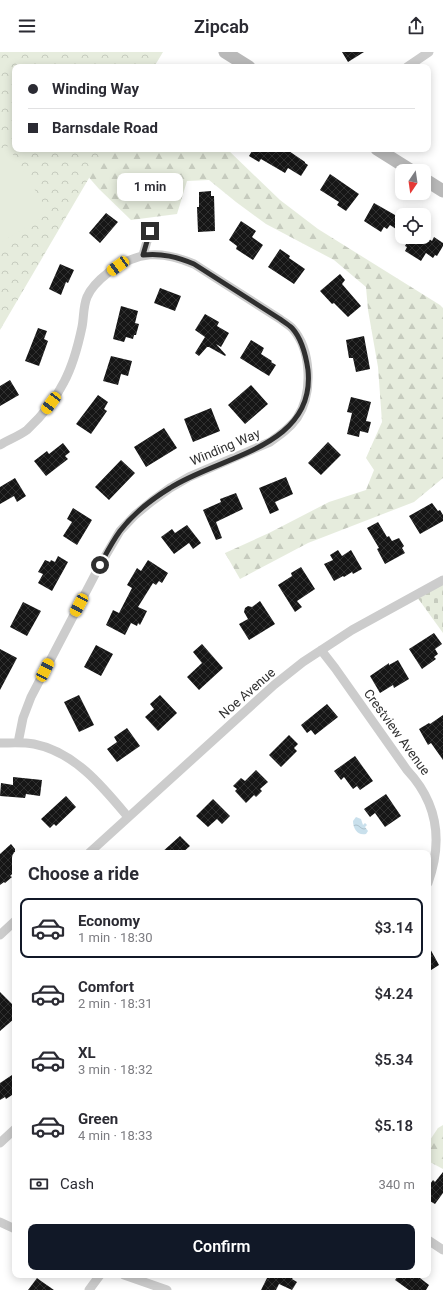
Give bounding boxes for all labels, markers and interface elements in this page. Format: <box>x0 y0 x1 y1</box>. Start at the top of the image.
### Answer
icon: menu <box>16 15 38 37</box>
icon: share <box>405 15 427 37</box>
text: Zipcab <box>194 16 249 37</box>
text: Winding Way <box>52 80 139 98</box>
text: Barnsdale Road <box>52 119 158 137</box>
north arrow <box>395 164 431 200</box>
map controls <box>395 164 431 244</box>
callout: 1 min <box>117 173 183 201</box>
text: 1 min <box>134 179 166 194</box>
button: locate <box>395 208 431 244</box>
route end <box>141 222 159 240</box>
car <box>105 254 131 278</box>
car <box>39 390 63 416</box>
street label: Winding Way <box>188 426 262 468</box>
route start <box>91 556 109 574</box>
car <box>68 592 90 618</box>
car <box>34 657 56 683</box>
street label: Noe Avenue <box>216 665 278 721</box>
street label: Crestview Avenue <box>361 686 433 778</box>
text: Choose a ride <box>28 863 139 884</box>
icon: car <box>30 910 66 946</box>
text: Economy <box>78 912 140 930</box>
text: $3.14 <box>374 919 413 937</box>
text: 1 min · 18:30 <box>78 930 153 945</box>
icon: car <box>30 976 66 1012</box>
text: Comfort <box>78 978 134 996</box>
text: $4.24 <box>374 985 413 1003</box>
text: 2 min · 18:31 <box>78 996 153 1011</box>
icon: car <box>30 1042 66 1078</box>
text: XL <box>78 1044 96 1062</box>
text: $5.34 <box>374 1051 413 1069</box>
text: 3 min · 18:32 <box>78 1062 153 1077</box>
icon: car <box>30 1108 66 1144</box>
text: Green <box>78 1110 118 1128</box>
text: $5.18 <box>374 1117 413 1135</box>
text: 4 min · 18:33 <box>78 1128 153 1143</box>
icon: cash <box>28 1173 50 1195</box>
text: Cash <box>60 1175 94 1193</box>
text: 340 m <box>378 1177 415 1192</box>
button: Confirm <box>28 1224 415 1270</box>

